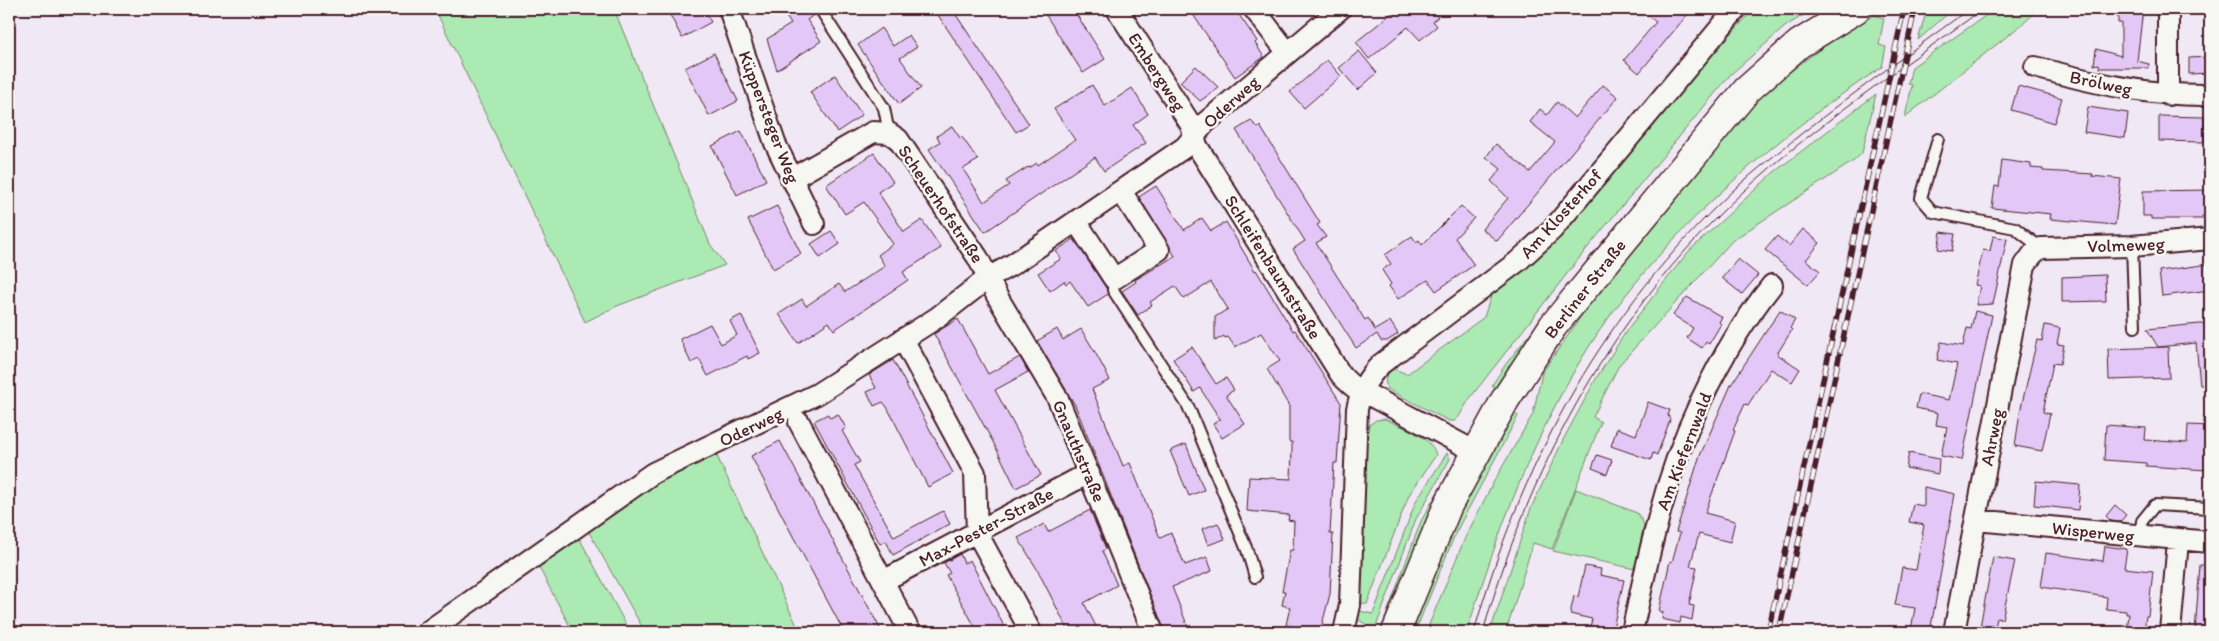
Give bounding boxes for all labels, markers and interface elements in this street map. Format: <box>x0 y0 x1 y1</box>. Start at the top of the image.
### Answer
street label: Embergweg <box>1123 28 1191 116</box>
street label: Küppersteger Weg <box>734 48 805 187</box>
street label: Brölweg <box>2068 66 2135 100</box>
street label: Oderweg <box>1198 71 1264 133</box>
street label: Scheuerhofstraße <box>893 141 989 267</box>
street label: Am Klosterhof <box>1515 165 1607 263</box>
street label: Schleifenbaumstraße <box>1220 191 1326 343</box>
street label: Volmeweg <box>2087 233 2166 257</box>
street label: Berliner Straße <box>1539 235 1631 343</box>
street label: Am Kiefernwald <box>1651 389 1717 513</box>
street label: Gnauthstraße <box>1048 397 1110 505</box>
street label: Oderweg <box>716 402 787 452</box>
street label: Ahrweg <box>1976 406 2008 468</box>
street label: Max-Pester-Straße <box>915 482 1057 572</box>
street label: Wisperweg <box>2051 517 2136 547</box>

